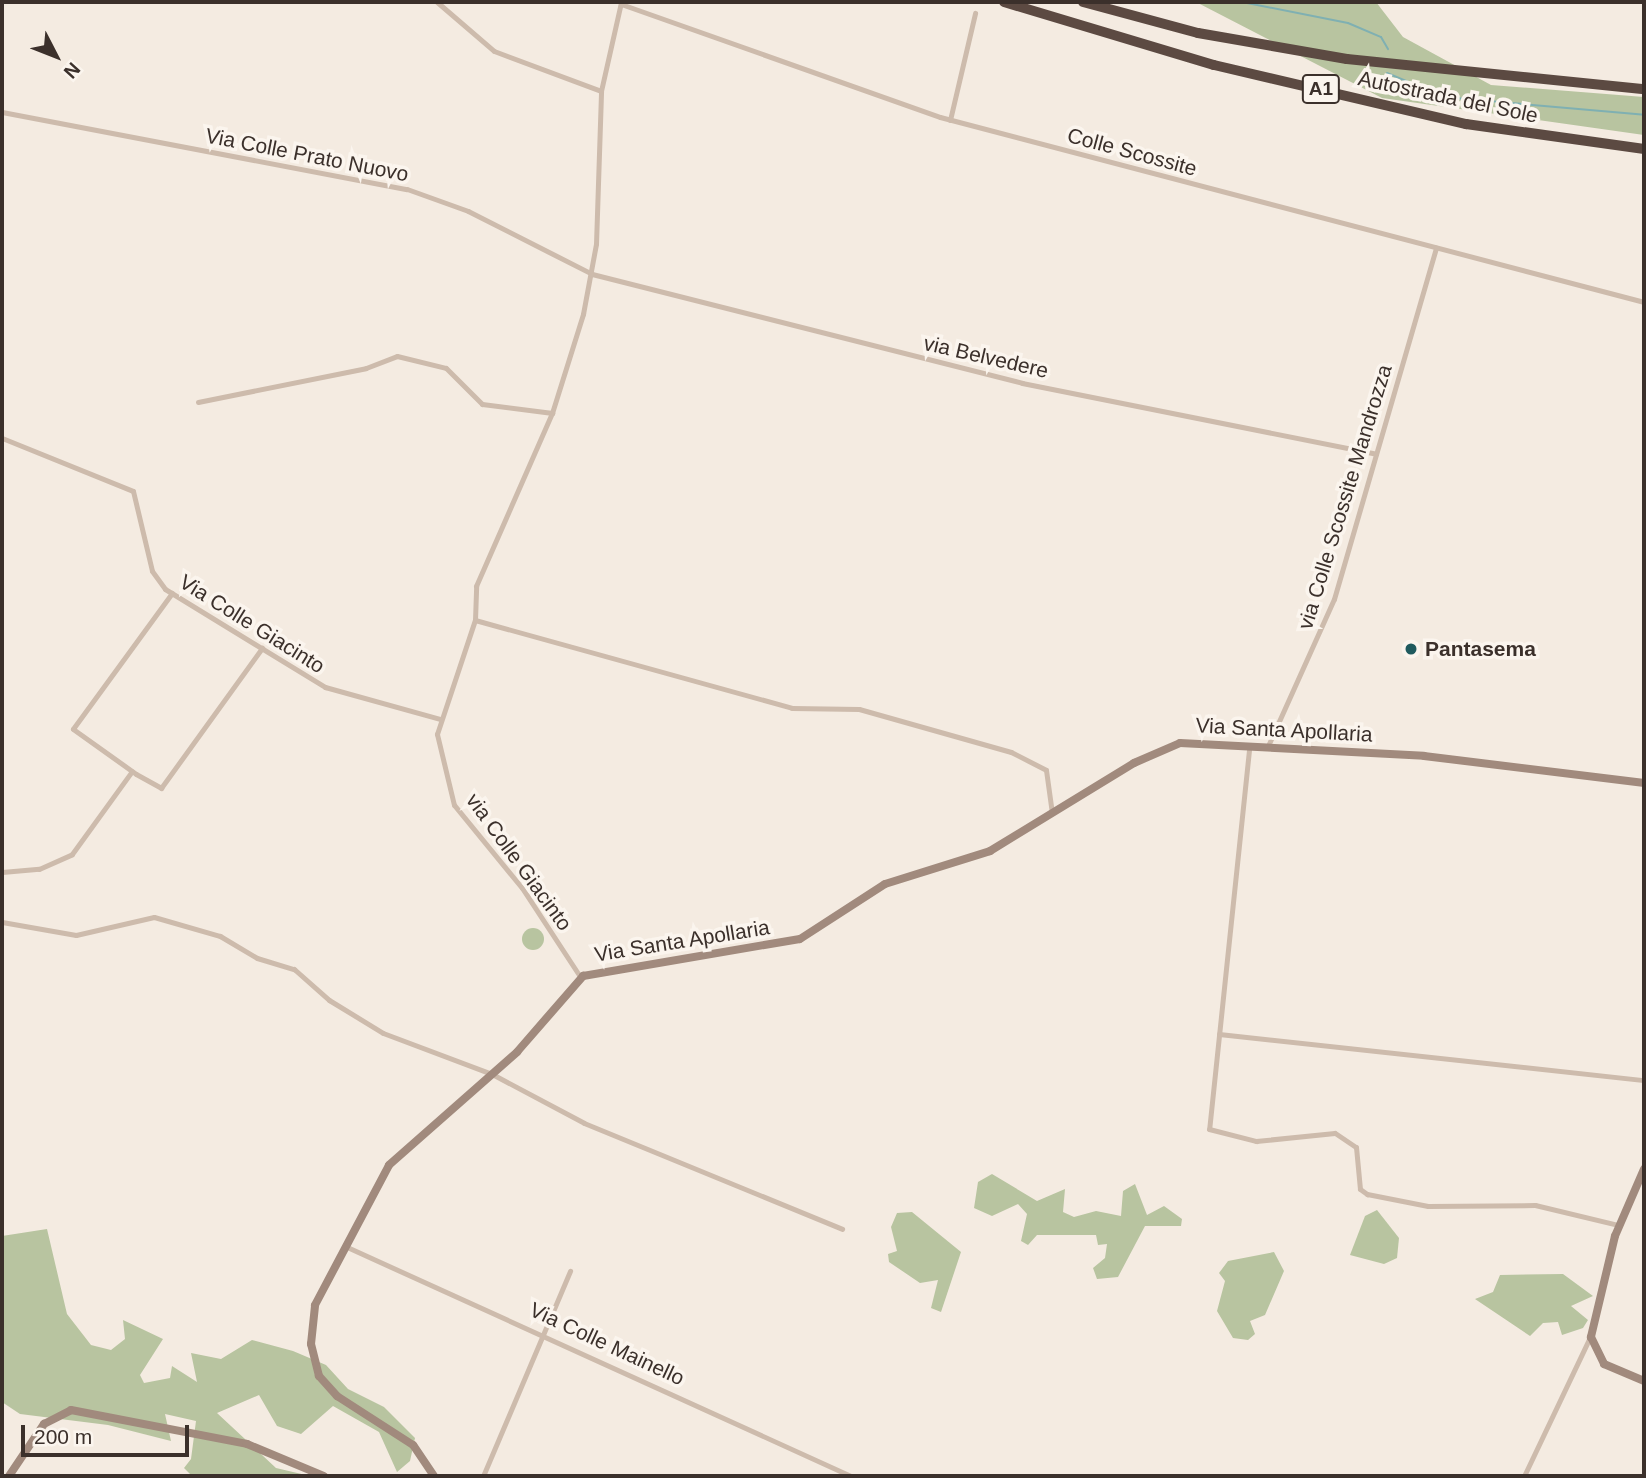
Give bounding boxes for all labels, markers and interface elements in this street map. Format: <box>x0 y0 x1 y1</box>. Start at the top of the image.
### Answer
north arrow <box>21 21 91 91</box>
text: N <box>60 58 84 83</box>
street label: Autostrada del Sole <box>1356 66 1540 128</box>
road number: A1 <box>1302 74 1340 104</box>
street label: Via Colle Prato Nuovo <box>203 123 411 187</box>
street label: Colle Scossite <box>1064 123 1200 181</box>
street label: via Belvedere <box>921 330 1051 384</box>
street label: via Colle Scossite Mandrozza <box>1293 362 1397 632</box>
street label: Via Colle Giacinto <box>175 569 329 679</box>
place label: Pantasema <box>1425 636 1536 662</box>
marker: Pantasema <box>1403 641 1419 657</box>
street label: Via Santa Apollaria <box>1194 713 1374 747</box>
street label: via Colle Giacinto <box>461 788 577 936</box>
street label: Via Santa Apollaria <box>592 915 772 967</box>
street label: Via Colle Mainello <box>526 1297 688 1391</box>
scale bar <box>24 1412 192 1456</box>
text: 200 m <box>34 1425 92 1448</box>

